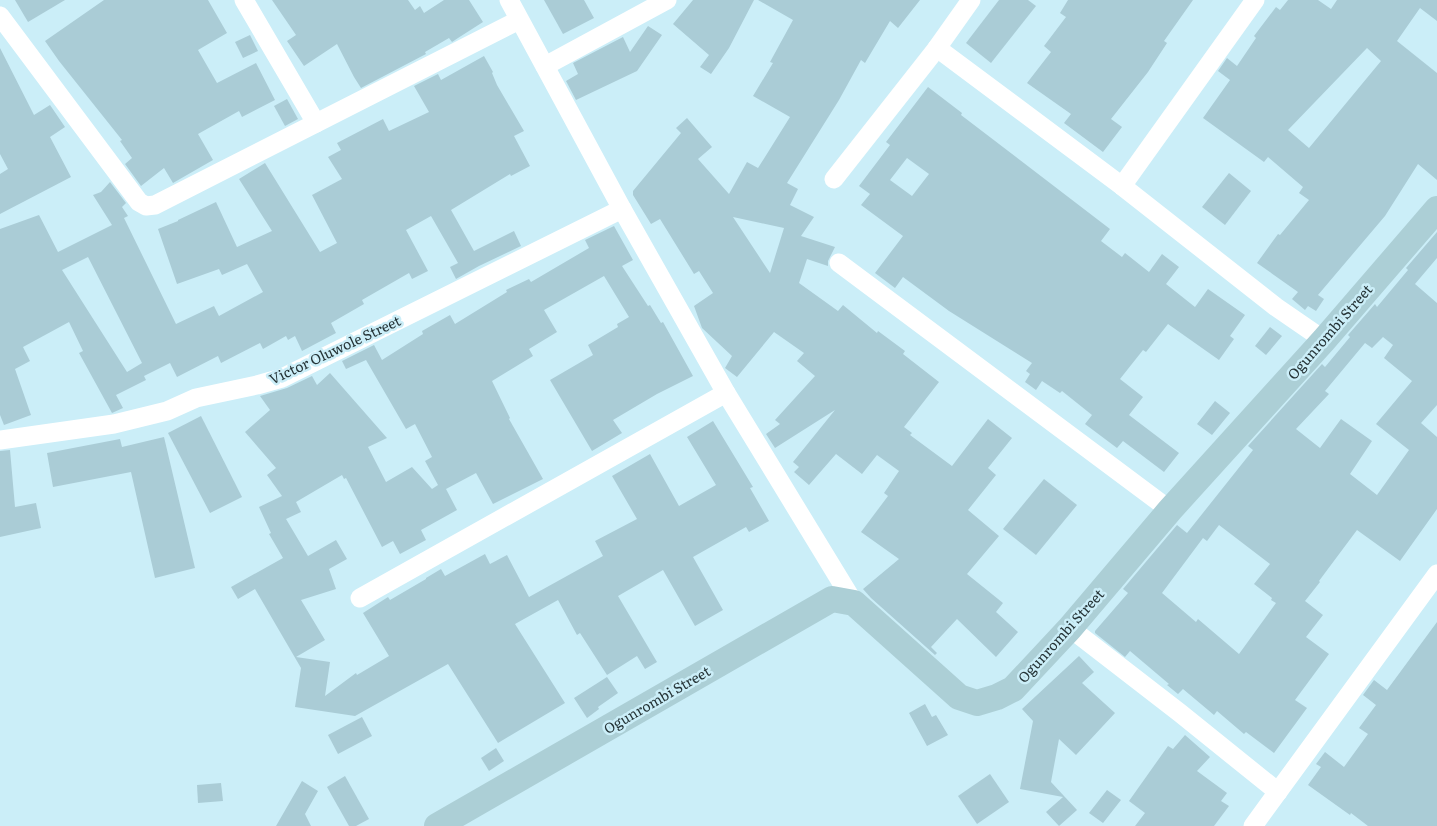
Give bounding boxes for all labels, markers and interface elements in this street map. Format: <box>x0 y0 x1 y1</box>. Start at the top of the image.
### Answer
street label: Ogunrombi Street <box>1282 279 1376 383</box>
street label: Victor Oluwole Street <box>266 310 404 388</box>
street label: Ogunrombi Street <box>1013 584 1108 687</box>
street label: Ogunrombi Street <box>599 660 714 738</box>

